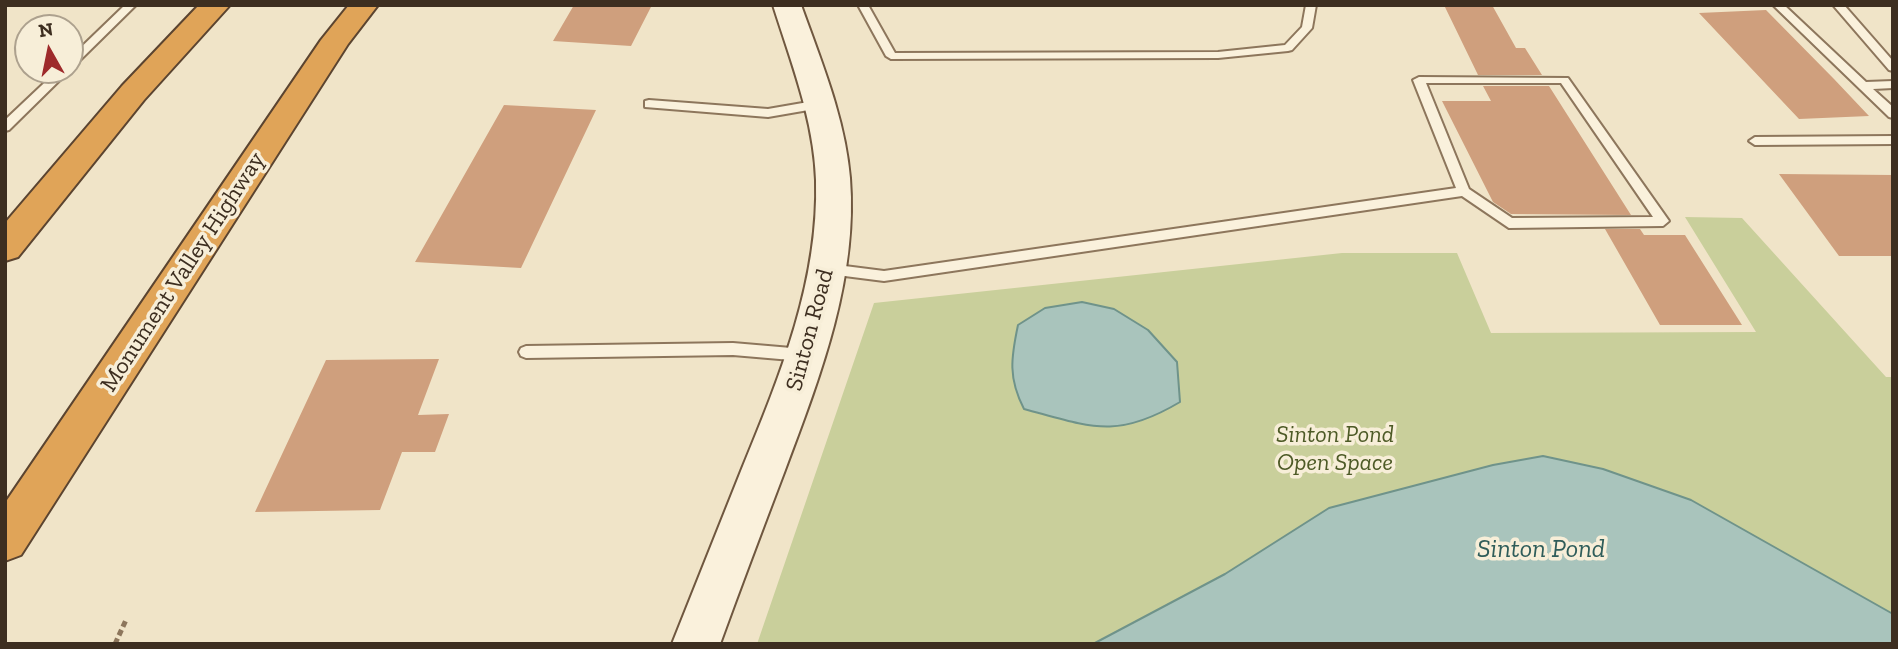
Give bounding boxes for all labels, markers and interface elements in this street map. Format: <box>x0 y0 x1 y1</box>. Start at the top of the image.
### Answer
north arrow <box>14 14 84 84</box>
text: N <box>37 17 55 42</box>
street label: Monument Valley Highway <box>95 147 271 397</box>
street label: Sinton Road <box>780 266 840 394</box>
park label: Sinton Pond Open Space <box>1276 421 1394 477</box>
water label: Sinton Pond <box>1477 534 1605 566</box>

